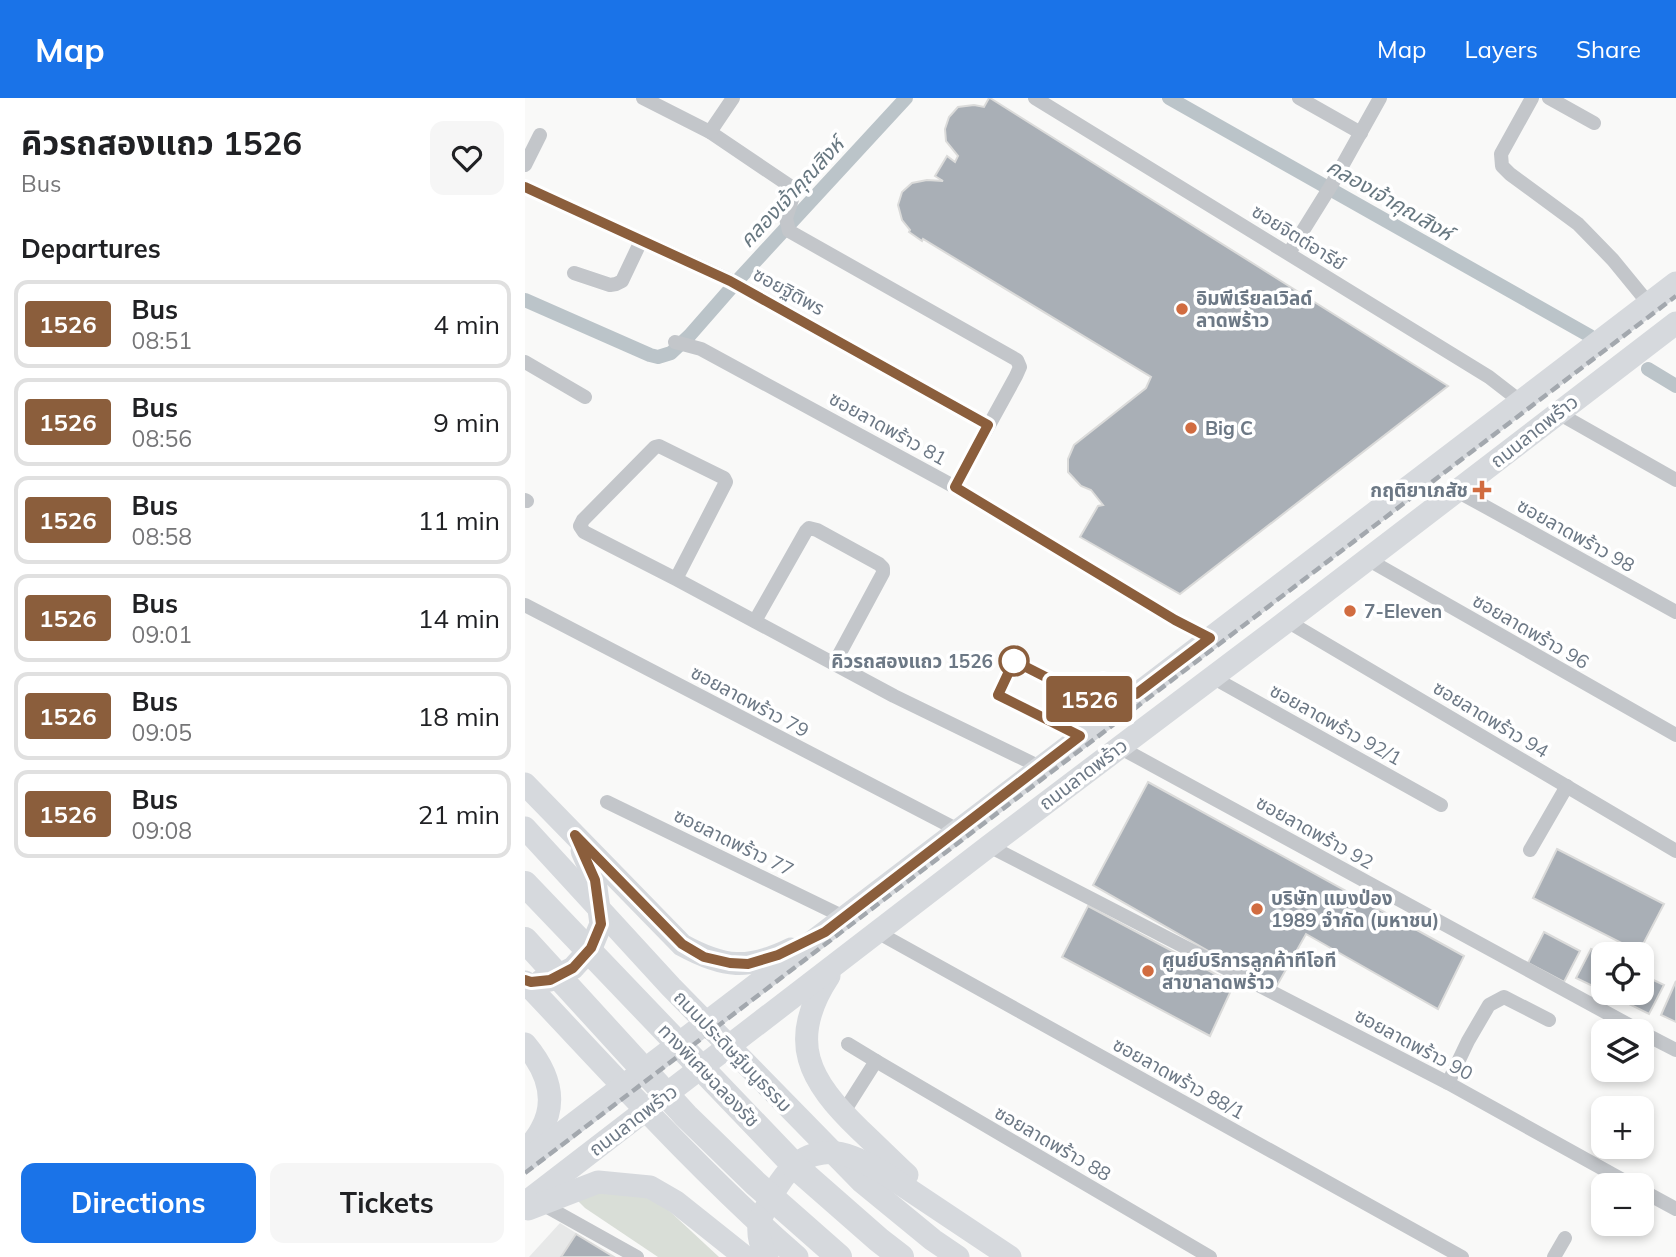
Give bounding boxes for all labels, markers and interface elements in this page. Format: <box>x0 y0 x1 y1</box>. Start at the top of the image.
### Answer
text: Map <box>35 29 105 70</box>
text: Map <box>1377 34 1426 64</box>
text: Layers <box>1464 34 1538 64</box>
text: Share <box>1576 34 1641 64</box>
button: heart <box>430 121 504 195</box>
text: คิวรถสองแถว 1526 <box>21 122 302 163</box>
water label: คลองเจ้าคุณสิงห์ <box>733 128 852 253</box>
water label: คลองเจ้าคุณสิงห์ <box>1322 152 1461 249</box>
text: Bus <box>21 169 61 198</box>
street label: ซอยจิตต์อารีย์ <box>1248 199 1351 275</box>
text: Departures <box>21 232 161 265</box>
street label: ซอยฐิติพร <box>749 262 829 320</box>
place label: อิมพีเรียลเวิลด์ ลาดพร้าว <box>1196 286 1312 332</box>
text: Bus <box>132 293 178 326</box>
marker: อิมพีเรียลเวิลด์ ลาดพร้าว <box>1174 301 1190 317</box>
text: 4 min <box>433 308 500 341</box>
text: 1526 <box>39 309 97 339</box>
text: 08:51 <box>132 326 192 355</box>
street label: ซอยลาดพร้าว 81 <box>825 386 951 470</box>
street label: ถนนลาดพร้าว <box>1485 389 1583 473</box>
text: Bus <box>132 391 178 424</box>
text: 9 min <box>433 406 500 439</box>
text: 1526 <box>39 407 97 437</box>
place label: Big C <box>1205 416 1253 440</box>
marker: Big C <box>1183 420 1199 436</box>
text: 08:56 <box>132 424 192 453</box>
place label: กฤติยาเภสัช <box>1370 478 1468 502</box>
marker: กฤติยาเภสัช <box>1474 482 1490 498</box>
text: Bus <box>132 489 178 522</box>
street label: ซอยลาดพร้าว 98 <box>1513 493 1639 577</box>
text: 11 min <box>418 504 500 537</box>
text: 1526 <box>39 505 97 535</box>
text: 08:58 <box>132 522 192 551</box>
text: Bus <box>132 587 178 620</box>
street label: ซอยลาดพร้าว 96 <box>1469 588 1593 674</box>
place label: 7-Eleven <box>1364 599 1442 623</box>
text: 14 min <box>418 602 500 635</box>
text: 1526 <box>39 603 97 633</box>
marker: 7-Eleven <box>1342 603 1358 619</box>
text: 09:01 <box>132 620 192 649</box>
marker: คิวรถสองแถว 1526 <box>999 646 1029 676</box>
place label: คิวรถสองแถว 1526 <box>831 649 993 673</box>
street label: ซอยลาดพร้าว 79 <box>687 660 813 742</box>
street label: ซอยลาดพร้าว 94 <box>1429 675 1553 763</box>
line badge: 1526 <box>1040 676 1138 722</box>
street label: ซอยลาดพร้าว 92/1 <box>1266 678 1406 770</box>
text: 1526 <box>1060 684 1118 714</box>
text: Bus <box>132 685 178 718</box>
text: 18 min <box>418 700 500 733</box>
text: 1526 <box>39 701 97 731</box>
text: 09:05 <box>132 718 192 747</box>
street label: ถนนลาดพร้าว <box>1034 733 1132 815</box>
text: Bus <box>132 783 178 816</box>
street label: ซอยลาดพร้าว 92 <box>1252 790 1378 874</box>
text: 21 min <box>418 798 500 831</box>
text: 1526 <box>39 799 97 829</box>
street label: ซอยลาดพร้าว 77 <box>670 803 798 881</box>
text: 09:08 <box>132 816 192 845</box>
place label: บริษัท แมงป่อง 1989 จำกัด (มหาชน) <box>1271 886 1439 932</box>
marker: บริษัท แมงป่อง 1989 จำกัด (มหาชน) <box>1249 901 1265 917</box>
map controls <box>1591 942 1654 1236</box>
button: locate <box>1591 942 1654 1005</box>
place label: ศูนย์บริการลูกค้าทีโอที สาขาลาดพร้าว <box>1162 948 1337 994</box>
marker: ศูนย์บริการลูกค้าทีโอที สาขาลาดพร้าว <box>1140 963 1156 979</box>
street label: ถนนประดิษฐ์มนูธรรม <box>668 985 797 1118</box>
street label: ซอยลาดพร้าว 90 <box>1351 1003 1477 1085</box>
street label: ทางพิเศษฉลองรัช <box>653 1018 765 1132</box>
button: layers <box>1591 1019 1654 1082</box>
street label: ซอยลาดพร้าว 88/1 <box>1109 1032 1249 1124</box>
street label: ถนนลาดพร้าว <box>584 1079 682 1161</box>
button: + <box>1591 1096 1654 1159</box>
street label: ซอยลาดพร้าว 88 <box>991 1100 1115 1186</box>
button: Directions <box>21 1163 256 1243</box>
button: Tickets <box>270 1163 504 1243</box>
button: − <box>1591 1173 1654 1236</box>

